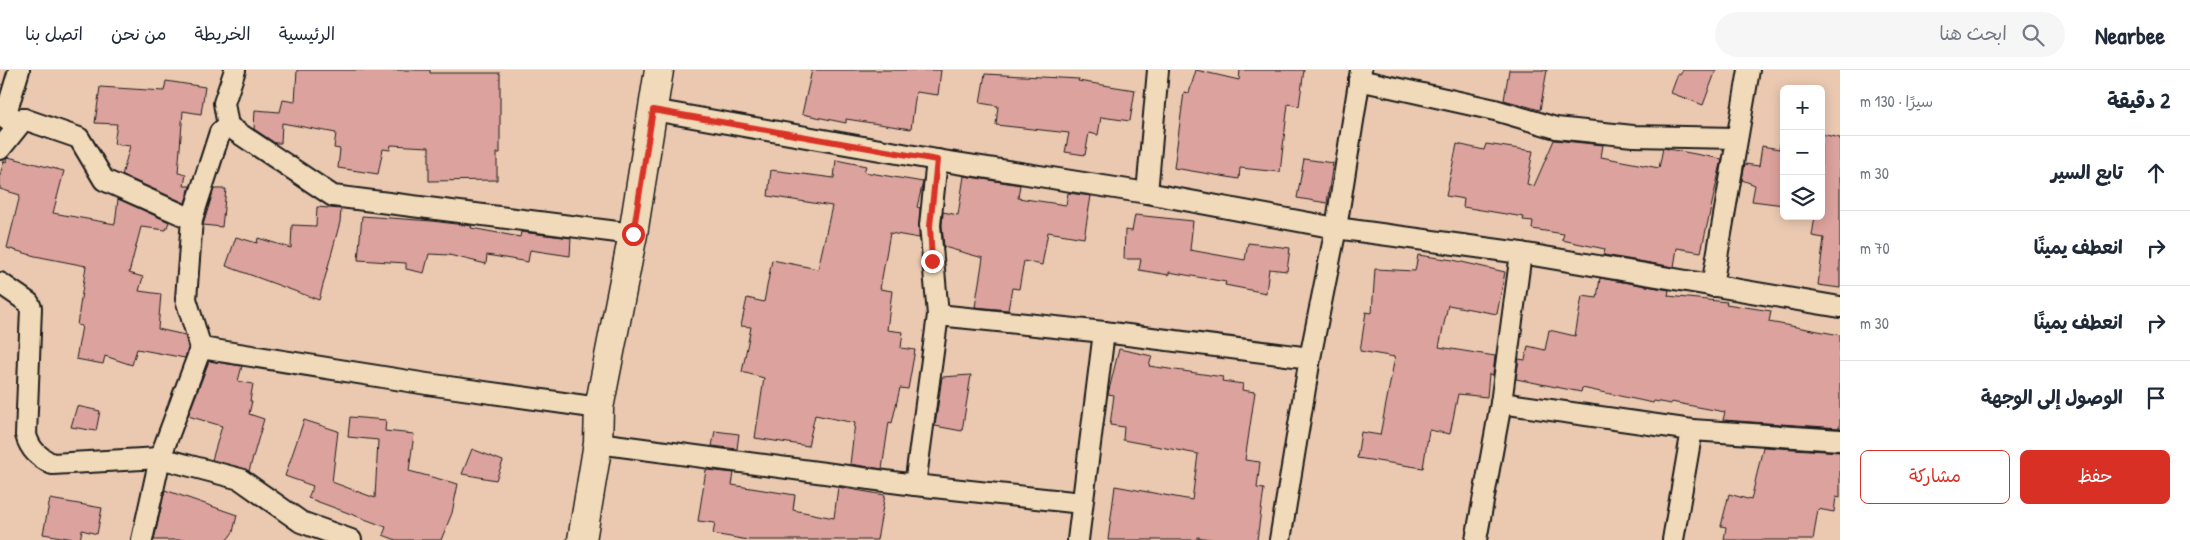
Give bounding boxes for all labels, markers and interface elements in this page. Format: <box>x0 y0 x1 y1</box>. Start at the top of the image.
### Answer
search box <box>1715 12 2065 57</box>
text: Nearbee <box>2095 19 2165 51</box>
text: ابحث هنا <box>1939 20 2007 46</box>
text: اتصل بنا <box>25 21 83 46</box>
text: من نحن <box>111 21 167 46</box>
text: الخريطة <box>195 21 251 46</box>
text: الرئيسية <box>279 21 335 46</box>
icon: search <box>2019 21 2047 49</box>
map controls <box>1780 85 1825 220</box>
button: + <box>1780 85 1825 130</box>
text: 2 دقيقة <box>2107 86 2170 115</box>
text: سيرًا · 130 m <box>1860 90 1933 112</box>
button: − <box>1780 130 1825 175</box>
text: تابع السير <box>2051 159 2123 185</box>
icon: ahead <box>2142 159 2170 187</box>
text: 30 m <box>1860 162 1889 184</box>
button: layers <box>1780 175 1825 220</box>
route start <box>622 223 645 246</box>
text: انعطف يمينًا <box>2034 234 2123 260</box>
icon: right <box>2142 234 2170 262</box>
text: 70 m <box>1860 237 1890 259</box>
route end <box>921 250 944 273</box>
text: انعطف يمينًا <box>2034 309 2123 335</box>
icon: right <box>2142 309 2170 337</box>
text: 30 m <box>1860 312 1889 334</box>
text: الوصول إلى الوجهة <box>1981 384 2123 410</box>
icon: arrive <box>2142 384 2170 412</box>
button: مشاركة <box>1860 450 2010 504</box>
button: حفظ <box>2020 450 2170 504</box>

